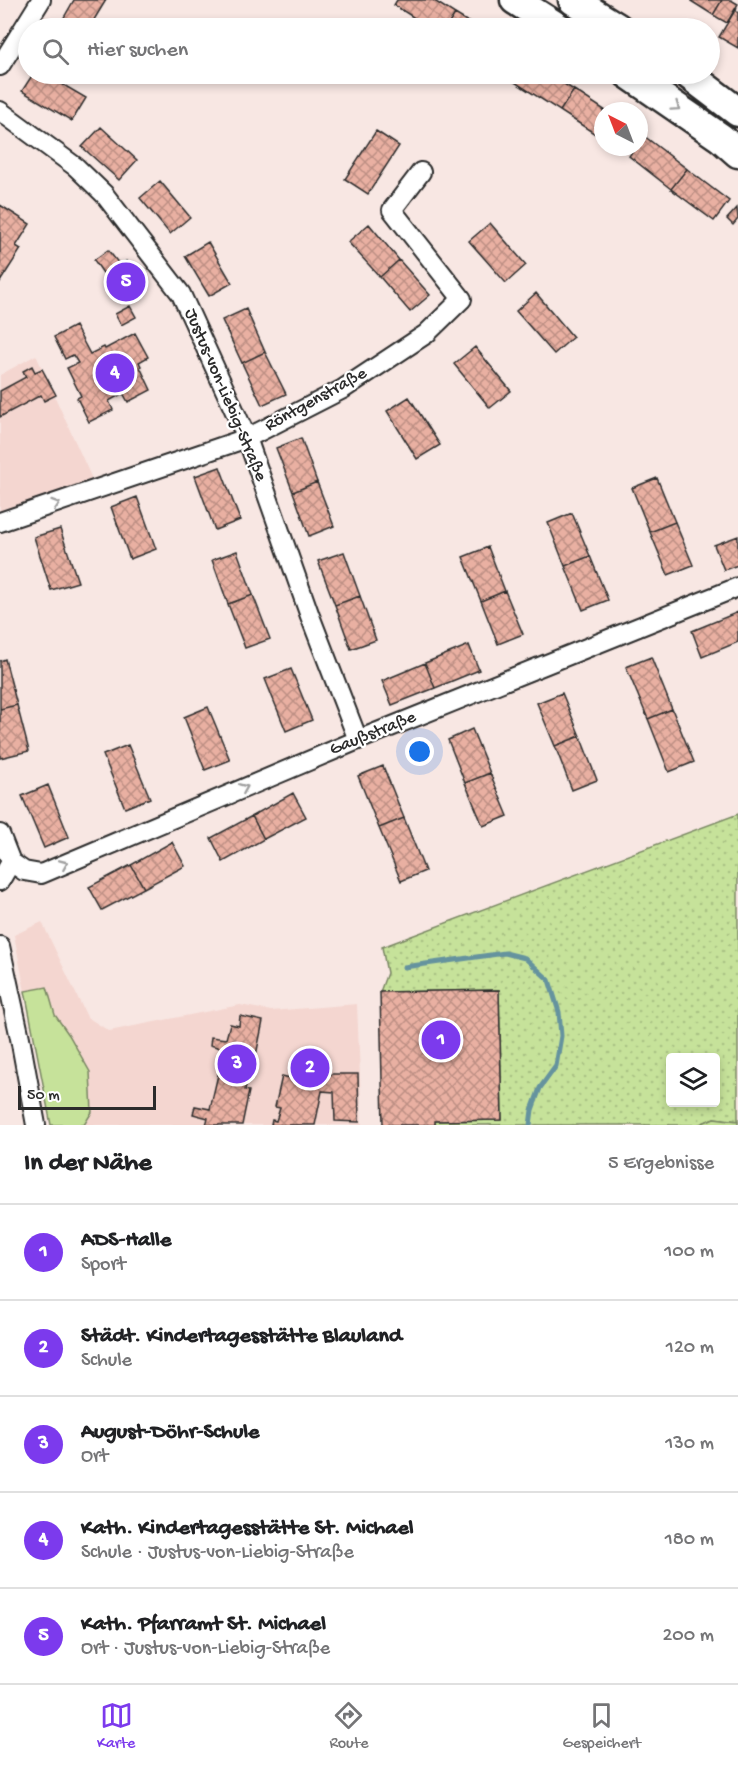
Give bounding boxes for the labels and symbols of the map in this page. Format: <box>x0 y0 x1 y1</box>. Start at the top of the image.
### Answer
one-way arrow <box>669 100 680 111</box>
north arrow <box>594 102 648 156</box>
pin: 5 <box>106 260 146 304</box>
street label: Justus-von-Liebig-Straße <box>179 305 271 485</box>
pin: 4 <box>96 350 134 395</box>
street label: Röntgenstraße <box>261 363 371 437</box>
one-way arrow <box>50 499 60 511</box>
street label: Gaußstraße <box>327 707 420 761</box>
your location <box>405 737 434 766</box>
one-way arrow <box>238 783 249 795</box>
one-way arrow <box>58 859 69 871</box>
pin: 1 <box>422 1018 460 1062</box>
pin: 3 <box>218 1042 256 1086</box>
pin: 2 <box>290 1046 330 1090</box>
scale bar <box>18 1083 156 1110</box>

